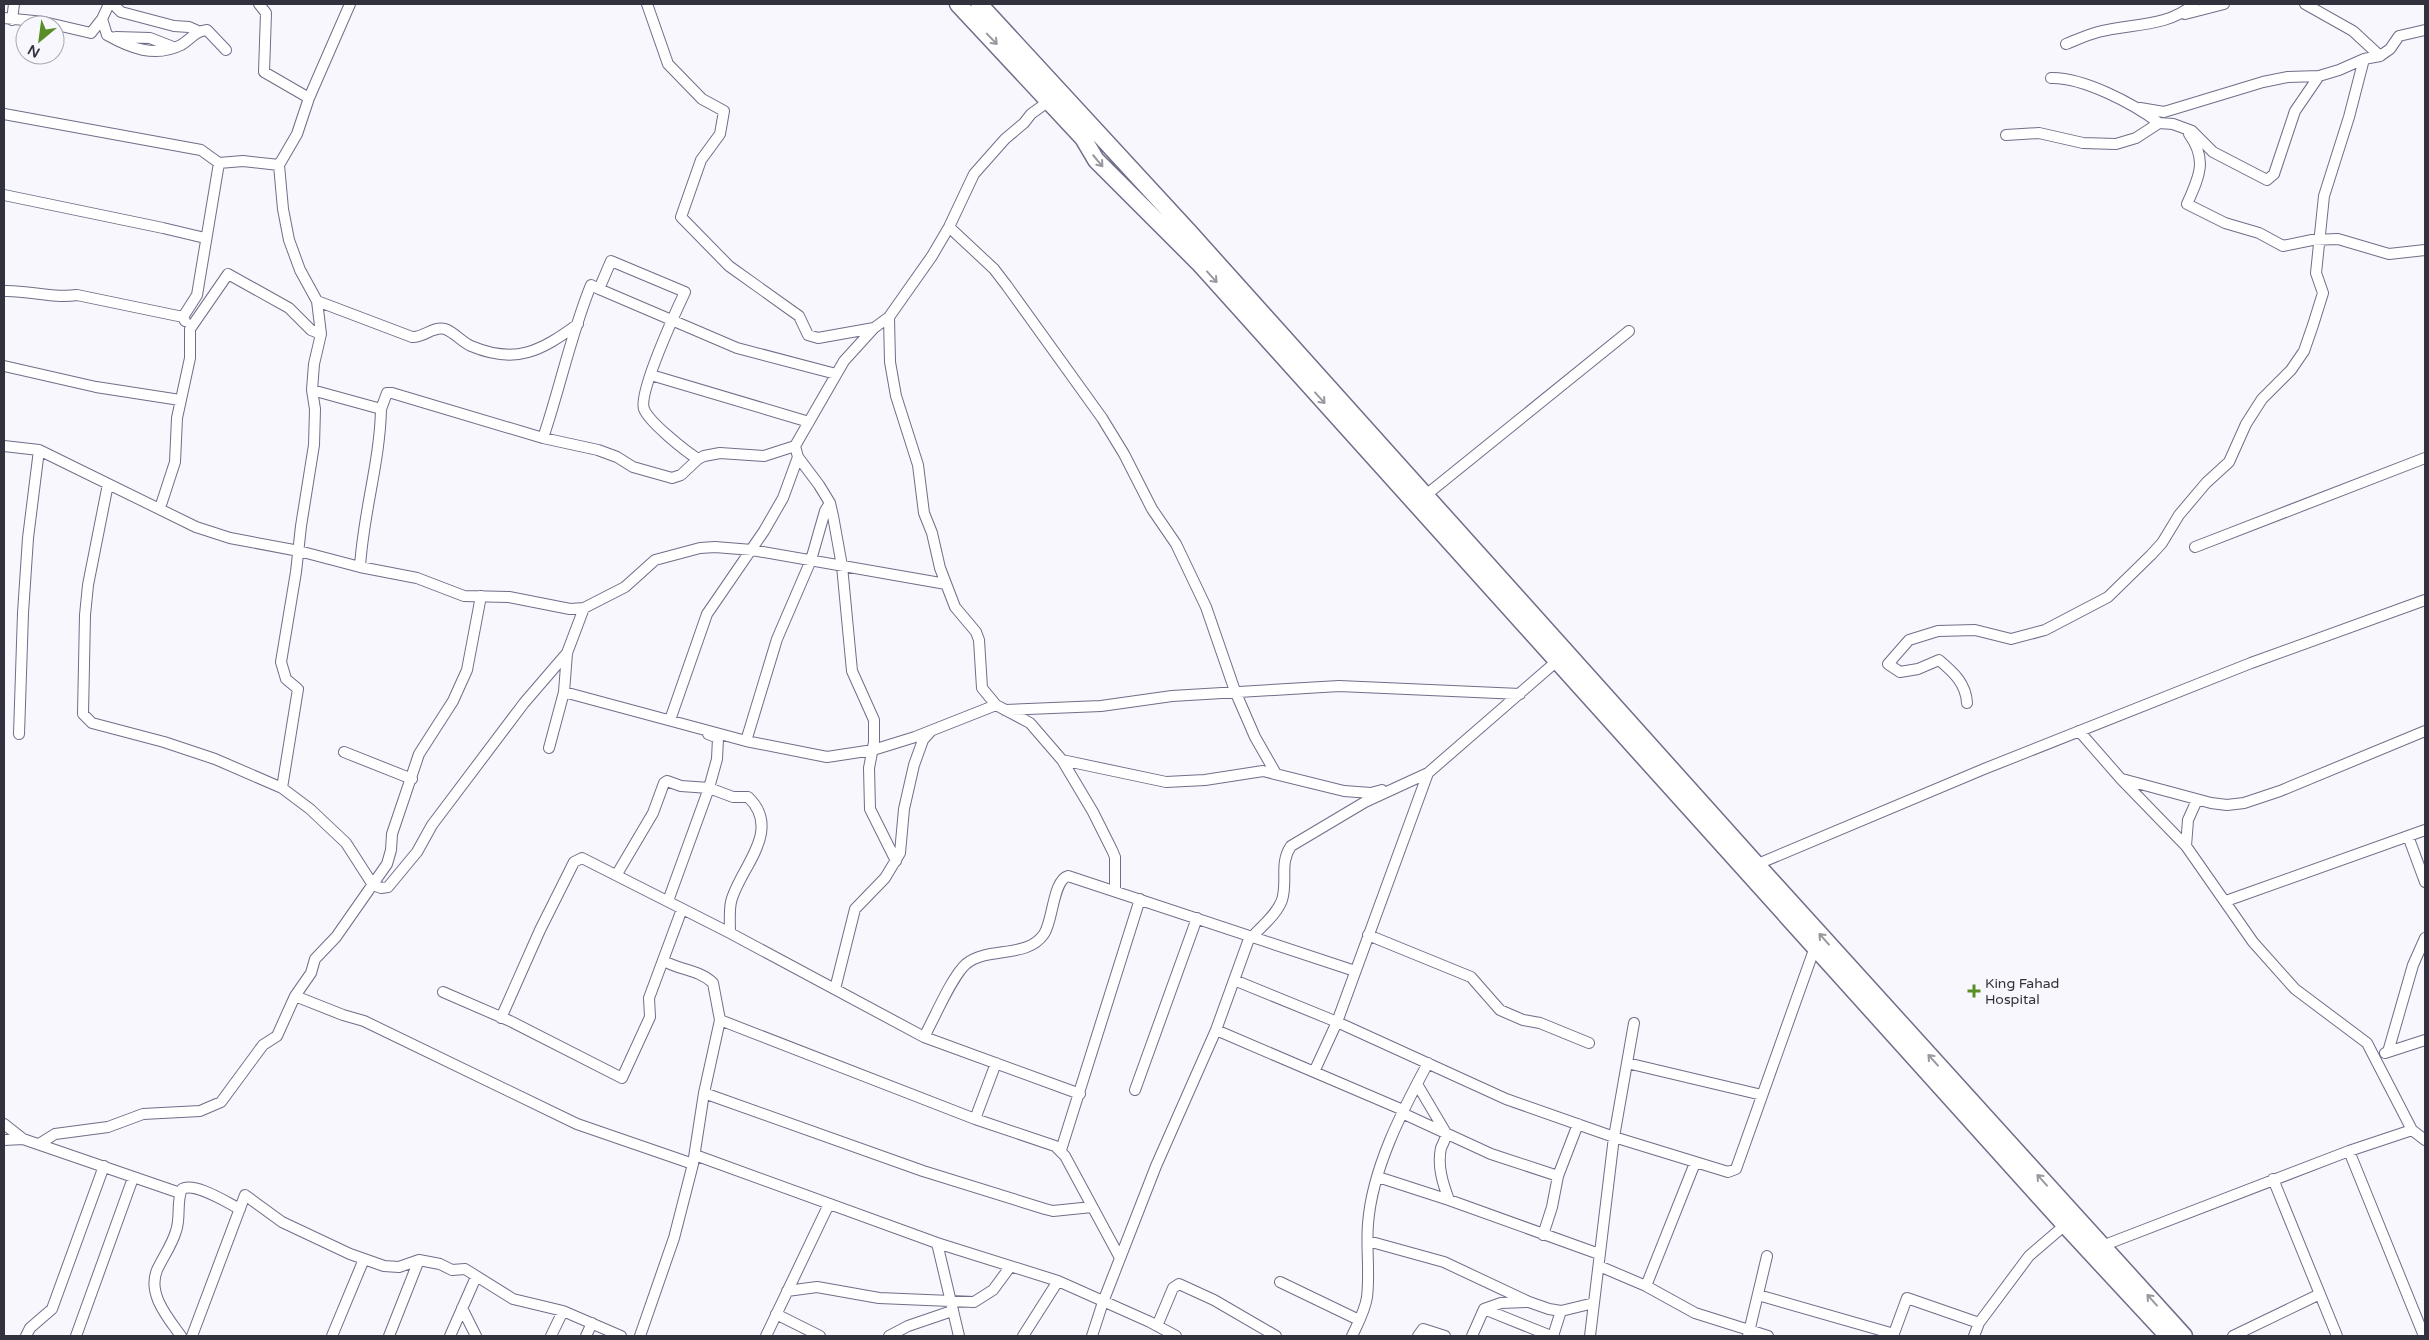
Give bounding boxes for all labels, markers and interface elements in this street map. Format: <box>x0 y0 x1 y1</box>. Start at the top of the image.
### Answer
north arrow <box>15 15 65 65</box>
one-way arrow <box>986 32 998 45</box>
text: N <box>25 41 43 61</box>
one-way arrow <box>1093 155 1104 168</box>
one-way arrow <box>1206 271 1218 284</box>
one-way arrow <box>1314 392 1326 405</box>
one-way arrow <box>1818 933 1830 946</box>
place label: King Fahad Hospital <box>1985 975 2059 1008</box>
marker: King Fahad Hospital <box>1967 984 1981 998</box>
one-way arrow <box>1927 1053 1939 1066</box>
one-way arrow <box>2036 1174 2048 1187</box>
one-way arrow <box>2146 1294 2157 1307</box>

